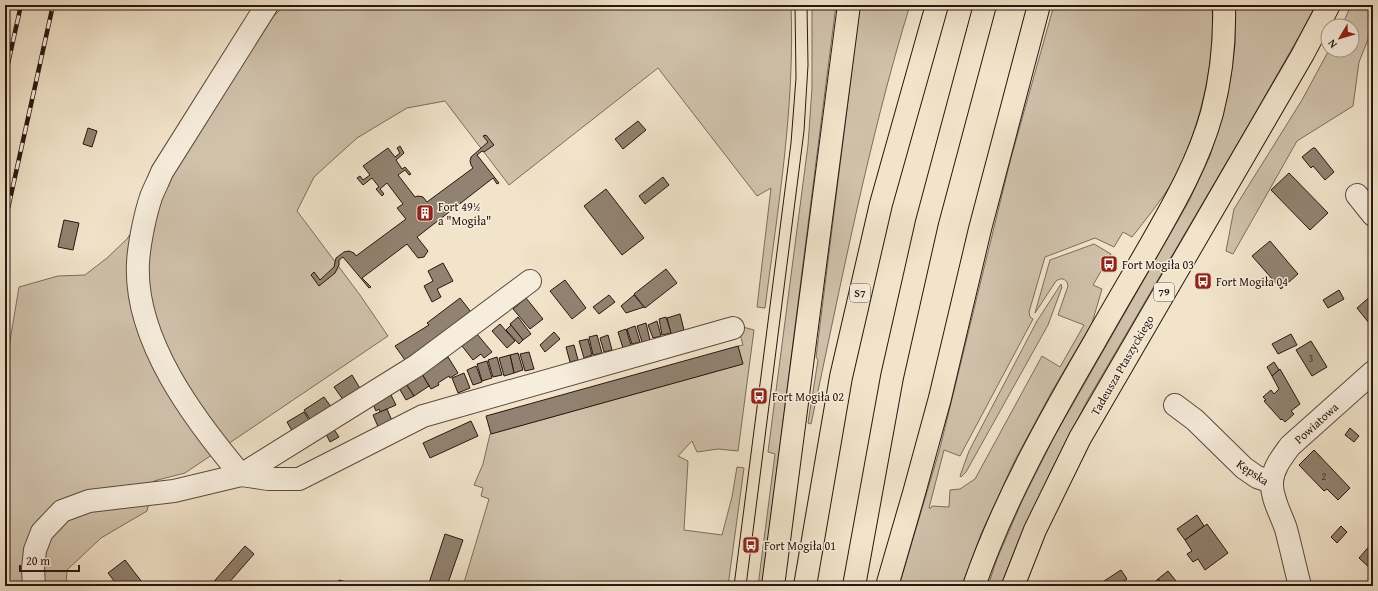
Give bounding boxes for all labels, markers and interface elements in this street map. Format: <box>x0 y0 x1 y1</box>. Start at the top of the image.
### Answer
north arrow <box>1320 18 1360 58</box>
text: N <box>1323 36 1341 52</box>
place label: Fort 49½ a "Mogiła" <box>438 198 491 229</box>
building icon: Fort 49½ a "Mogiła" <box>415 203 435 223</box>
bus stop icon: Fort Mogiła 03 <box>1099 254 1119 274</box>
place label: Fort Mogiła 03 <box>1122 256 1194 273</box>
bus stop icon: Fort Mogiła 04 <box>1193 271 1213 291</box>
place label: Fort Mogiła 04 <box>1216 273 1288 290</box>
road number: 79 <box>1154 283 1174 301</box>
road number: S7 <box>850 284 870 302</box>
street label: Tadeusza Ptaszyckiego <box>1086 312 1158 418</box>
house number: 3 <box>1309 351 1314 366</box>
bus stop icon: Fort Mogiła 02 <box>749 386 769 406</box>
place label: Fort Mogiła 02 <box>772 388 844 405</box>
street label: Powiatowa <box>1290 398 1342 447</box>
street label: Kępska <box>1233 455 1273 489</box>
house number: 2 <box>1322 469 1327 484</box>
bus stop icon: Fort Mogiła 01 <box>741 535 761 555</box>
place label: Fort Mogiła 01 <box>764 537 836 554</box>
scale bar <box>20 547 79 573</box>
text: 20 m <box>26 552 50 569</box>

